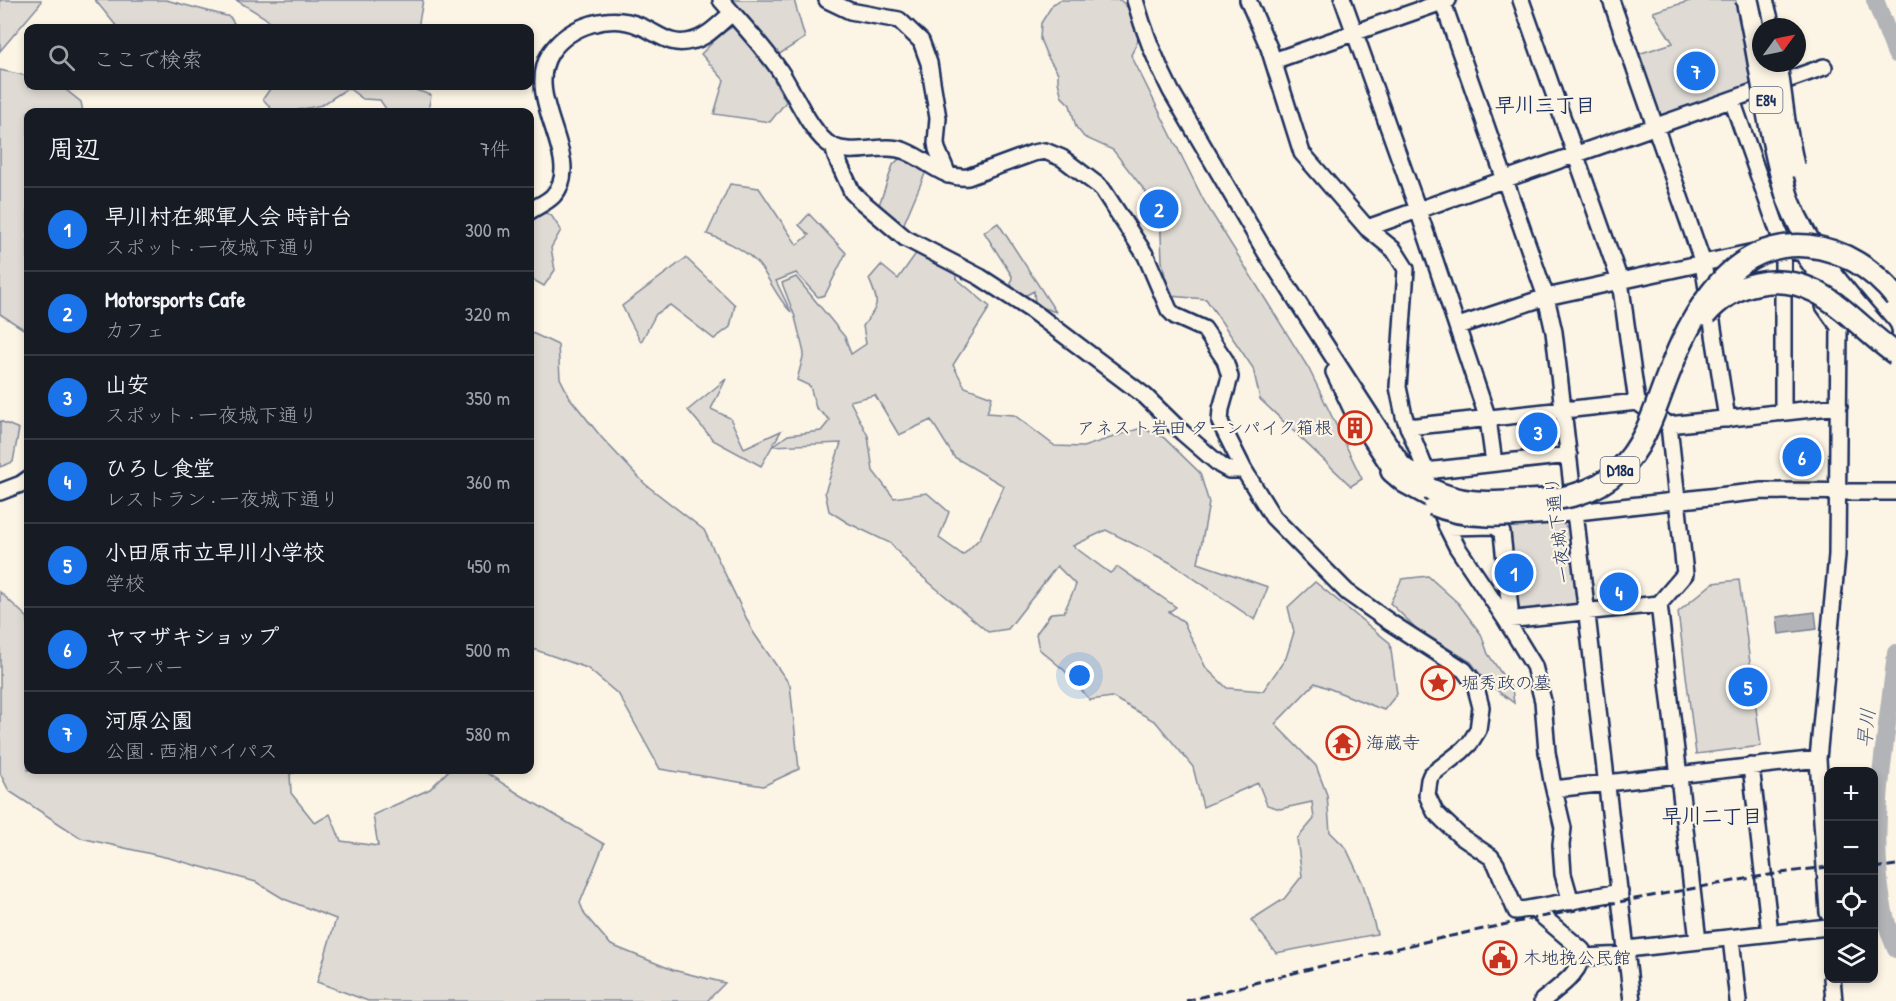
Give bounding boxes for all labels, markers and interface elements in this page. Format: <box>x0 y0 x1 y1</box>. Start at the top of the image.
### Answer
north arrow <box>1752 18 1806 72</box>
search box <box>24 24 534 90</box>
icon: search <box>45 41 78 74</box>
text: ここで検索 <box>93 44 203 74</box>
pin: 7 <box>1676 48 1716 94</box>
road number: E84 <box>1750 87 1782 113</box>
district label: 早川三丁目 <box>1495 91 1595 118</box>
text: 周辺 <box>48 131 100 166</box>
text: 7件 <box>480 135 510 162</box>
pin: 2 <box>1140 186 1178 232</box>
text: 早川村在郷軍人会 時計台 <box>105 201 352 231</box>
text: 1 <box>64 216 71 243</box>
text: 300 m <box>465 216 510 243</box>
text: スポット · 一夜城下通り <box>105 233 318 260</box>
text: Motorsports Cafe <box>105 284 246 314</box>
text: 2 <box>63 300 72 327</box>
text: 320 m <box>465 300 510 327</box>
text: カフェ <box>105 316 165 343</box>
text: 山安 <box>105 369 149 399</box>
text: 3 <box>63 384 72 411</box>
text: 350 m <box>465 384 510 411</box>
text: スポット · 一夜城下通り <box>105 401 318 428</box>
building icon: アネスト岩田 ターンパイク箱根 <box>1337 410 1373 446</box>
pin: 3 <box>1518 410 1558 454</box>
place label: アネスト岩田 ターンパイク箱根 <box>1077 415 1333 440</box>
pin: 6 <box>1782 434 1822 480</box>
text: ひろし食堂 <box>105 453 215 483</box>
road number: D18a <box>1600 457 1640 483</box>
text: 4 <box>64 468 71 495</box>
text: 360 m <box>466 468 510 495</box>
street label: 一夜城下通り <box>1539 475 1576 585</box>
text: レストラン · 一夜城下通り <box>105 485 340 512</box>
text: 小田原市立早川小学校 <box>105 537 325 567</box>
pin: 1 <box>1494 550 1534 596</box>
text: 5 <box>63 552 72 579</box>
text: 450 m <box>467 552 510 579</box>
text: 学校 <box>105 569 145 596</box>
pin: 4 <box>1600 570 1638 614</box>
text: ヤマザキショップ <box>105 621 279 651</box>
text: 6 <box>64 636 71 663</box>
text: 500 m <box>465 636 510 663</box>
text: スーパー <box>105 653 184 680</box>
your location <box>1065 661 1094 690</box>
pin: 5 <box>1728 664 1768 710</box>
place icon: 堀秀政の墓 <box>1420 665 1456 701</box>
place label: 堀秀政の墓 <box>1461 670 1551 695</box>
text: 河原公園 <box>105 705 193 735</box>
water label: 早川 <box>1850 707 1881 749</box>
text: 7 <box>63 720 72 747</box>
text: 580 m <box>466 720 510 747</box>
temple icon: 海蔵寺 <box>1325 725 1361 761</box>
place label: 海蔵寺 <box>1366 730 1420 755</box>
text: 公園 · 西湘バイパス <box>105 737 278 764</box>
map controls <box>1824 767 1878 983</box>
button: + <box>1824 767 1878 821</box>
district label: 早川二丁目 <box>1662 802 1762 829</box>
button: − <box>1824 821 1878 875</box>
button: locate <box>1824 875 1878 929</box>
button: layers <box>1824 929 1878 983</box>
public building icon: 木地挽公民館 <box>1482 940 1518 976</box>
place label: 木地挽公民館 <box>1523 945 1631 970</box>

